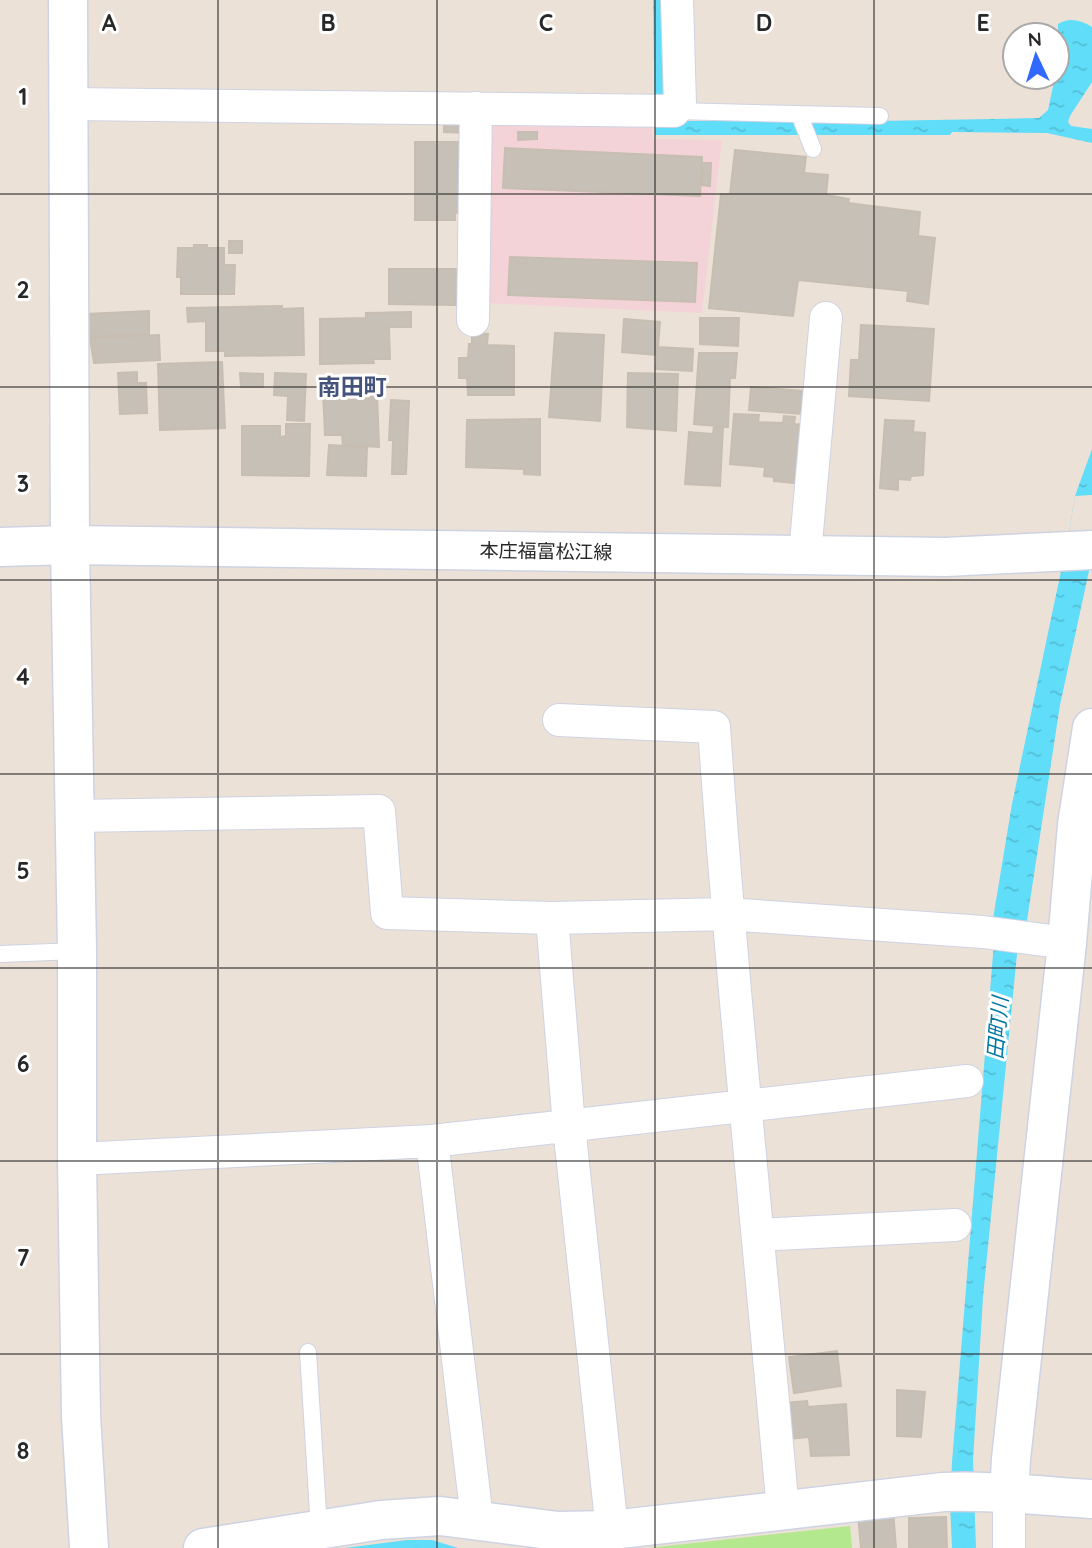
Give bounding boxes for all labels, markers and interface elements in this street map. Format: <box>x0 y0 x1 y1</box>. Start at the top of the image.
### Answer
text: A <box>102 8 117 37</box>
text: B <box>320 8 336 37</box>
text: C <box>539 8 553 37</box>
text: D <box>756 8 772 37</box>
text: E <box>976 8 990 37</box>
north arrow <box>1001 21 1071 91</box>
text: N <box>1027 27 1043 51</box>
text: 1 <box>19 82 27 111</box>
text: 2 <box>16 275 30 304</box>
district label: 南田町 <box>318 372 387 401</box>
text: 3 <box>17 469 29 498</box>
street label: 本庄福富松江線 <box>479 538 613 564</box>
text: 4 <box>16 662 30 691</box>
text: 5 <box>16 856 30 885</box>
water label: 田町川 <box>981 993 1013 1061</box>
text: 6 <box>17 1049 29 1078</box>
text: 7 <box>17 1243 30 1272</box>
text: 8 <box>17 1436 29 1465</box>

